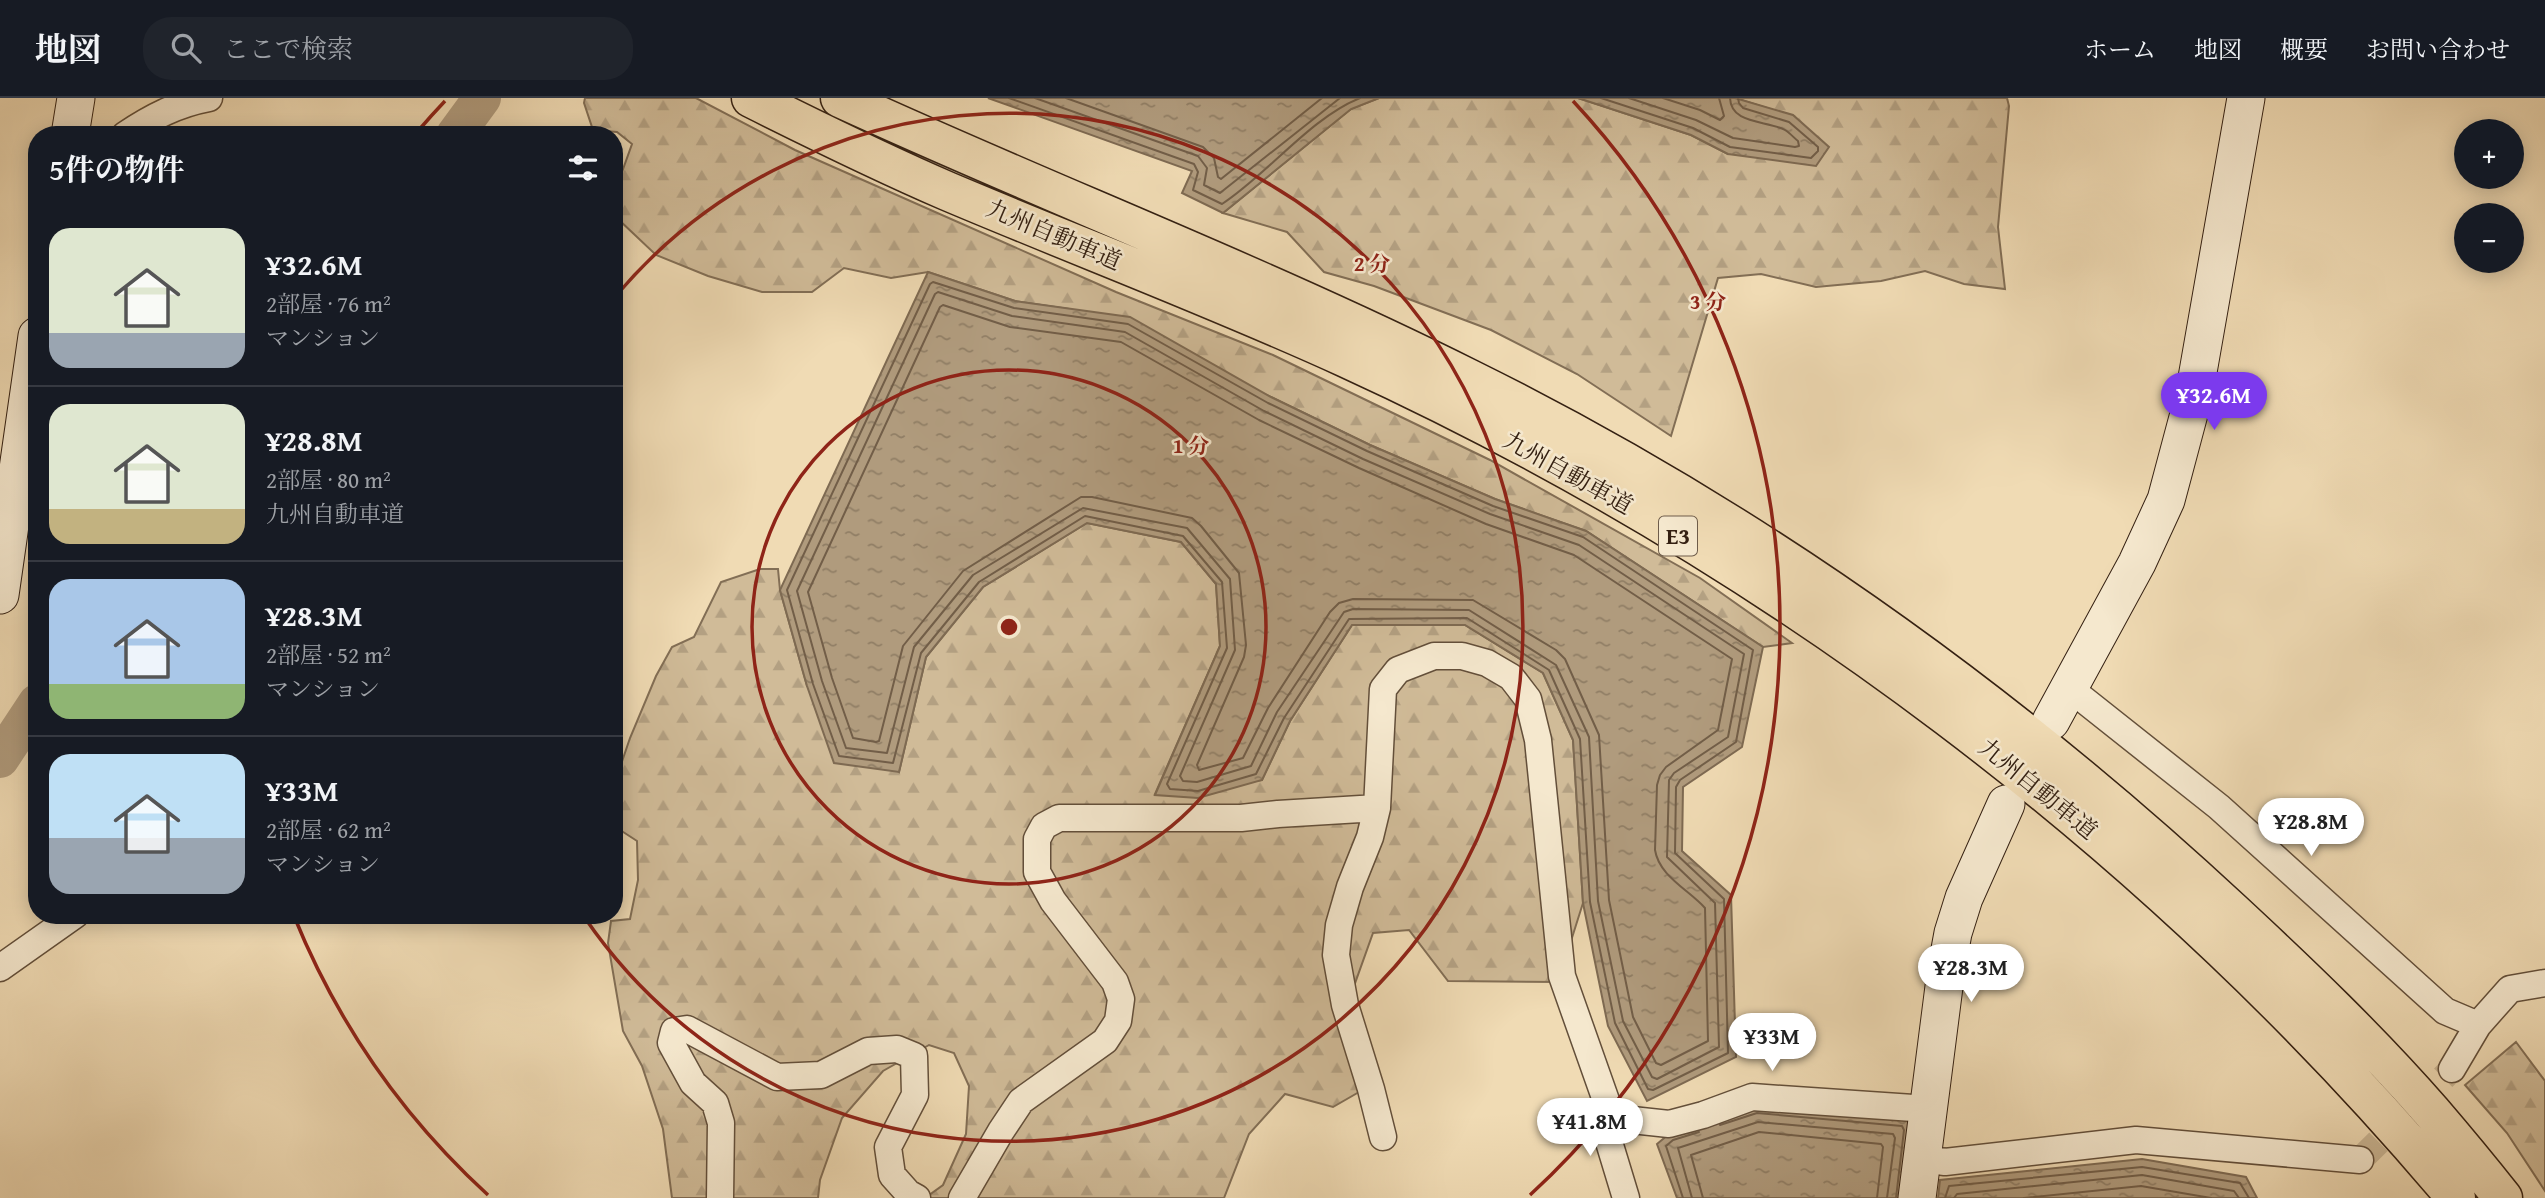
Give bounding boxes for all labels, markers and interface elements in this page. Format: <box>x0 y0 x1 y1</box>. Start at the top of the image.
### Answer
search box <box>143 17 633 80</box>
text: 地図 <box>35 25 101 73</box>
icon: search <box>167 29 205 67</box>
text: ここで検索 <box>223 29 353 68</box>
text: ホーム <box>2084 32 2156 67</box>
text: 地図 <box>2194 32 2242 67</box>
text: 概要 <box>2280 32 2328 67</box>
text: お問い合わせ <box>2366 32 2510 67</box>
map controls <box>2454 119 2524 273</box>
button: + <box>2454 119 2524 189</box>
text: 5件の物件 <box>49 147 185 191</box>
icon: filters <box>564 149 602 187</box>
street label: 九州自動車道 <box>981 190 1127 279</box>
button: − <box>2454 203 2524 273</box>
text: ¥32.6M <box>266 242 362 286</box>
text: 2 分 <box>1354 248 1390 279</box>
icon: home <box>105 256 189 340</box>
text: 3 分 <box>1690 286 1726 317</box>
text: 2部屋 · 76 m² <box>266 287 391 320</box>
text: マンション <box>266 321 380 354</box>
pin: ¥32.6M <box>2157 372 2271 432</box>
text: ¥32.6M <box>2177 378 2251 411</box>
text: ¥28.8M <box>266 418 362 462</box>
street label: 九州自動車道 <box>1497 422 1640 523</box>
text: 1 分 <box>1173 430 1209 461</box>
icon: home <box>105 432 189 516</box>
text: 2部屋 · 80 m² <box>266 463 391 496</box>
text: 九州自動車道 <box>266 497 404 530</box>
road number: E3 <box>1659 516 1697 556</box>
text: ¥28.3M <box>266 593 362 637</box>
icon: home <box>105 607 189 691</box>
centre of rings <box>997 615 1021 639</box>
text: 2部屋 · 52 m² <box>266 638 391 671</box>
text: マンション <box>266 672 380 705</box>
street label: 九州自動車道 <box>1971 730 2105 848</box>
text: ¥33M <box>266 768 338 812</box>
icon: home <box>105 782 189 866</box>
pin: ¥28.8M <box>2254 798 2368 858</box>
text: ¥28.8M <box>2274 804 2348 837</box>
text: 2部屋 · 62 m² <box>266 813 391 846</box>
text: マンション <box>266 847 380 880</box>
pin: ¥28.3M <box>1914 944 2028 1004</box>
text: ¥28.3M <box>1934 950 2008 983</box>
pin: ¥33M <box>1731 1014 1813 1073</box>
text: ¥33M <box>1744 1019 1800 1052</box>
pin: ¥41.8M <box>1533 1098 1647 1158</box>
text: ¥41.8M <box>1553 1104 1627 1137</box>

